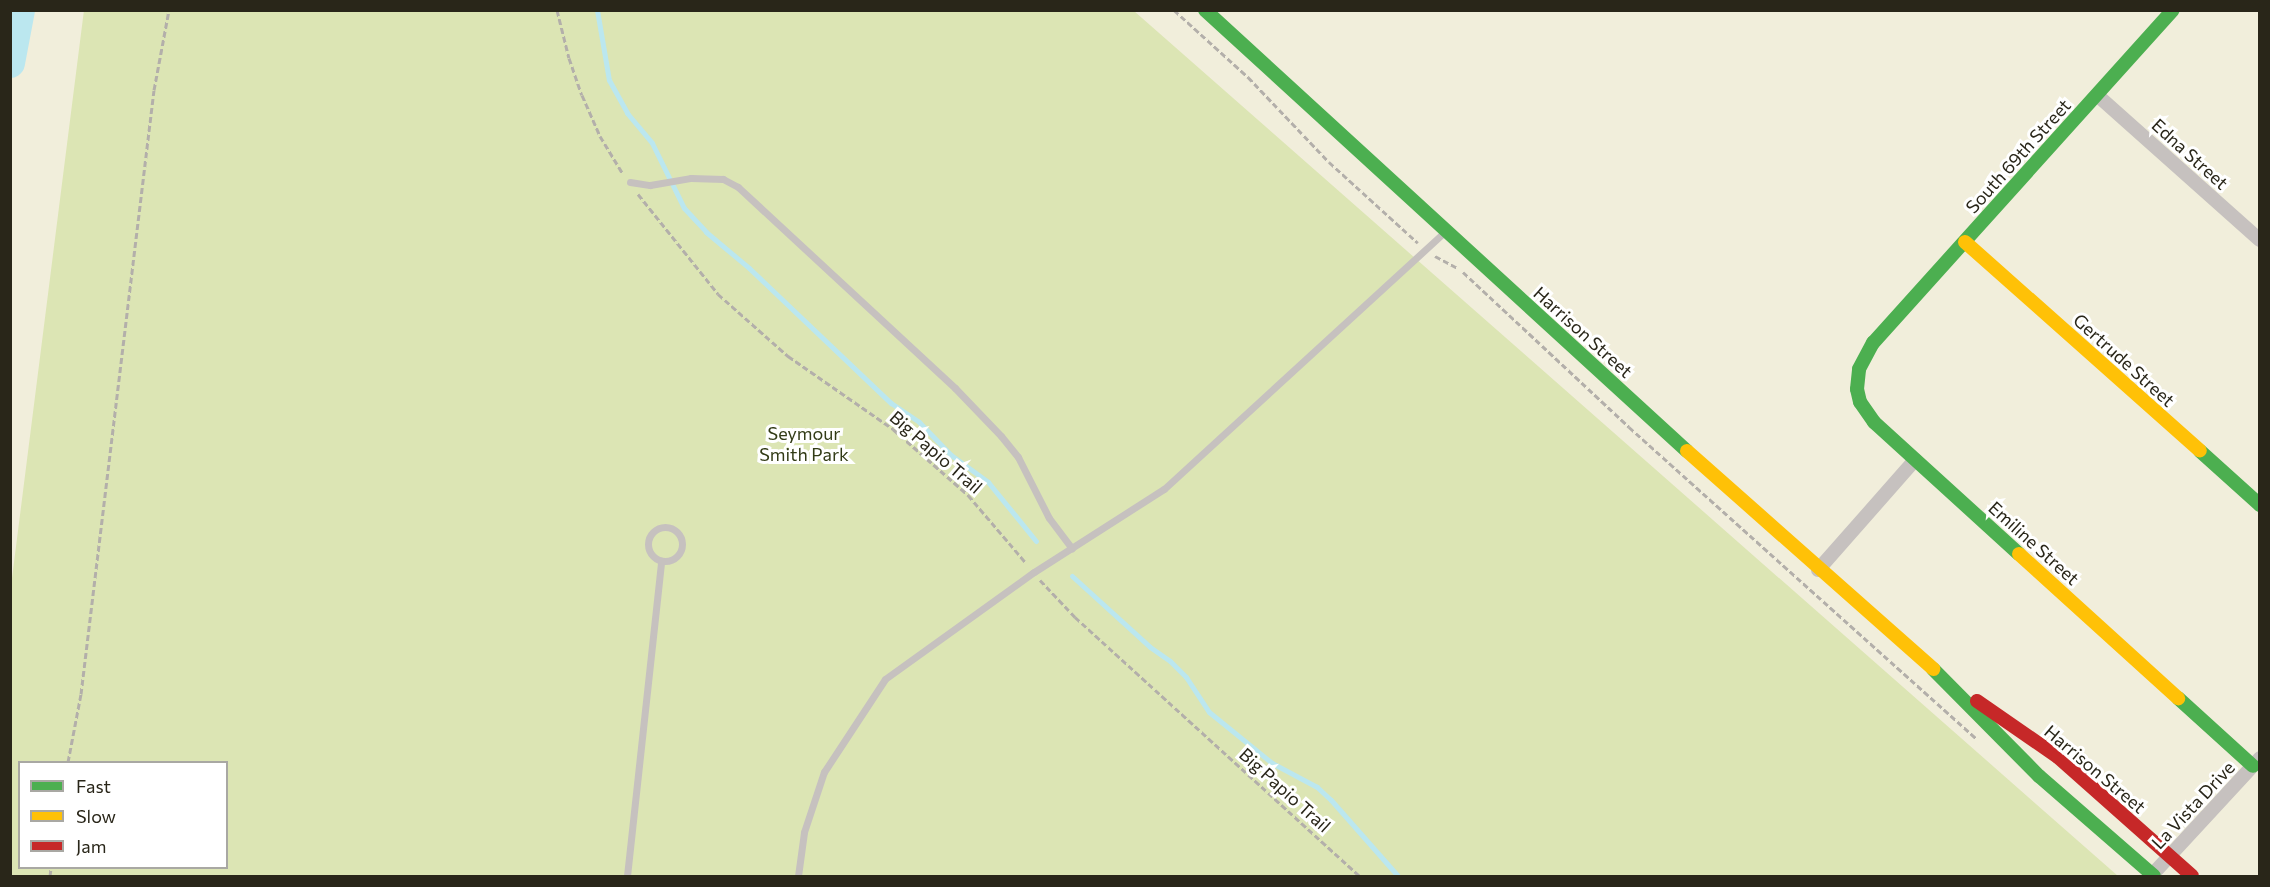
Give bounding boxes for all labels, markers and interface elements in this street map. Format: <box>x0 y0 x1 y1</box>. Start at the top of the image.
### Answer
street label: South 69th Street <box>1961 94 2075 218</box>
street label: Edna Street <box>2147 114 2233 194</box>
street label: Harrison Street <box>1529 282 1637 382</box>
street label: Gertrude Street <box>2069 309 2179 411</box>
street label: Big Papio Trail <box>885 406 987 498</box>
park label: Seymour Smith Park <box>759 423 849 466</box>
street label: Emiline Street <box>1984 497 2084 589</box>
street label: Harrison Street <box>2040 720 2150 818</box>
street label: Big Papio Trail <box>1235 743 1335 837</box>
street label: La Vista Drive <box>2147 757 2239 853</box>
legend <box>18 761 228 869</box>
text: Fast <box>76 775 111 797</box>
text: Slow <box>76 805 116 827</box>
text: Jam <box>76 835 106 857</box>

